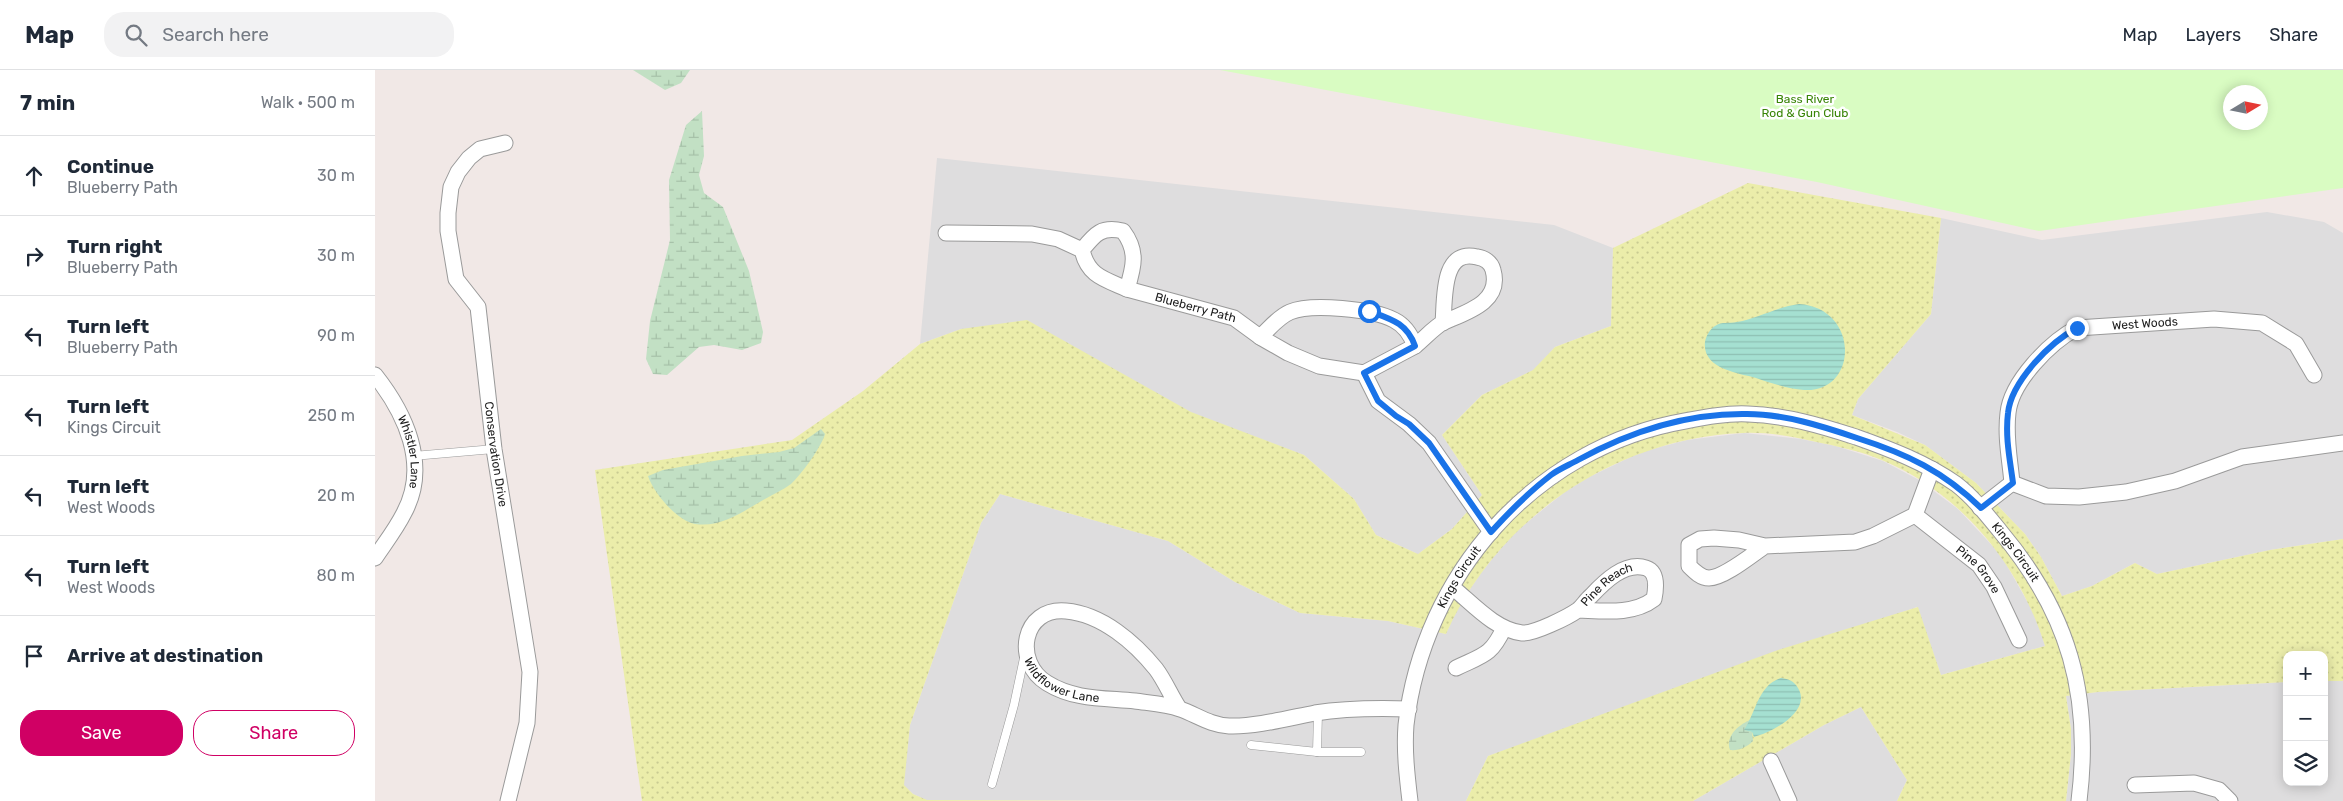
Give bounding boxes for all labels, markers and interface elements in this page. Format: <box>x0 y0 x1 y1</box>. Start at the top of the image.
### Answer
search box <box>104 12 454 57</box>
text: Map <box>25 21 74 49</box>
icon: search <box>122 21 150 49</box>
text: Search here <box>162 23 269 46</box>
text: Map <box>2123 24 2158 46</box>
text: Layers <box>2186 24 2241 46</box>
text: Share <box>2269 24 2318 46</box>
north arrow <box>2223 85 2268 130</box>
text: 7 min <box>20 90 75 115</box>
park label: Bass River Rod & Gun Club <box>1762 92 1848 120</box>
text: Walk · 500 m <box>261 93 355 112</box>
text: Continue <box>67 155 154 178</box>
icon: ahead <box>20 162 48 190</box>
text: 30 m <box>317 166 355 185</box>
text: Blueberry Path <box>67 178 178 197</box>
text: Turn right <box>67 235 162 258</box>
icon: right <box>20 242 48 270</box>
text: 30 m <box>317 246 355 265</box>
text: Blueberry Path <box>67 258 178 277</box>
street label: Blueberry Path <box>1153 290 1238 325</box>
route start <box>1358 300 1381 323</box>
street label: West Woods <box>2111 314 2178 333</box>
text: Turn left <box>67 315 149 338</box>
route end <box>2066 317 2089 340</box>
icon: left <box>20 322 48 350</box>
text: 90 m <box>317 326 355 345</box>
text: Blueberry Path <box>67 338 178 357</box>
text: Turn left <box>67 395 149 418</box>
street label: Conservation Drive <box>482 401 510 508</box>
icon: left <box>20 402 48 430</box>
text: 250 m <box>308 406 355 425</box>
street label: Whistler Lane <box>395 413 422 490</box>
text: Kings Circuit <box>67 418 161 437</box>
text: Turn left <box>67 475 149 498</box>
icon: left <box>20 482 48 510</box>
text: 20 m <box>317 486 355 505</box>
text: West Woods <box>67 498 155 517</box>
street label: Kings Circuit <box>1989 520 2042 584</box>
street label: Kings Circuit <box>1435 543 1484 610</box>
street label: Pine Grove <box>1953 543 2003 596</box>
text: Turn left <box>67 555 149 578</box>
street label: Pine Reach <box>1578 560 1634 609</box>
icon: left <box>20 562 48 590</box>
text: 80 m <box>317 566 355 585</box>
text: West Woods <box>67 578 155 597</box>
icon: arrive <box>20 642 48 670</box>
text: Arrive at destination <box>67 644 263 667</box>
map controls <box>2283 651 2328 786</box>
button: + <box>2283 651 2328 696</box>
street label: Wildflower Lane <box>1021 655 1100 705</box>
button: − <box>2283 696 2328 741</box>
button: Save <box>20 710 183 756</box>
button: Share <box>193 710 355 756</box>
button: layers <box>2283 741 2328 786</box>

